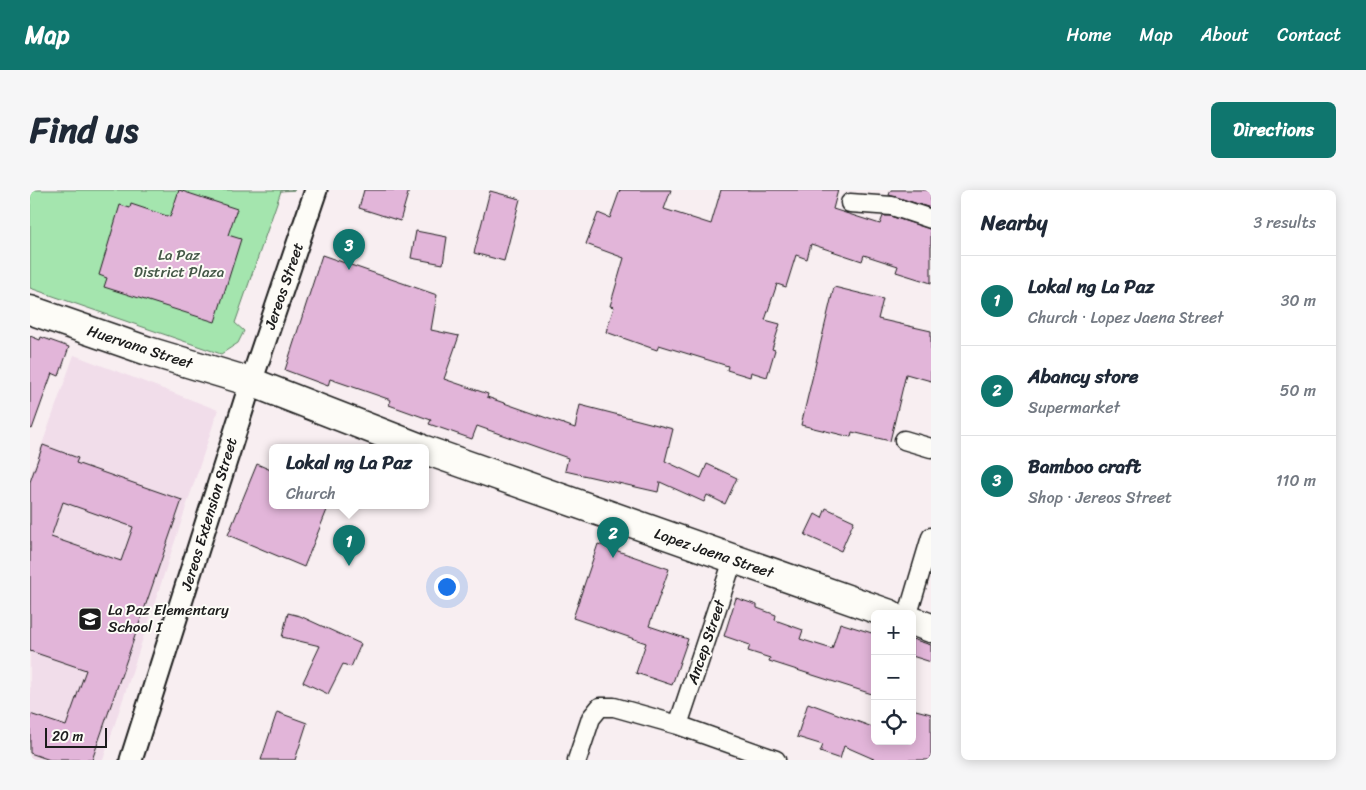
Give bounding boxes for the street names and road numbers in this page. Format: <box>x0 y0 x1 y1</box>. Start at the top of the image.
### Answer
street label: Jereos Street <box>257 239 311 334</box>
street label: Huervana Street <box>84 318 197 377</box>
street label: Jereos Extension Street <box>173 434 245 595</box>
street label: Lopez Jaena Street <box>651 520 778 586</box>
street label: Ancep Street <box>679 595 733 689</box>

